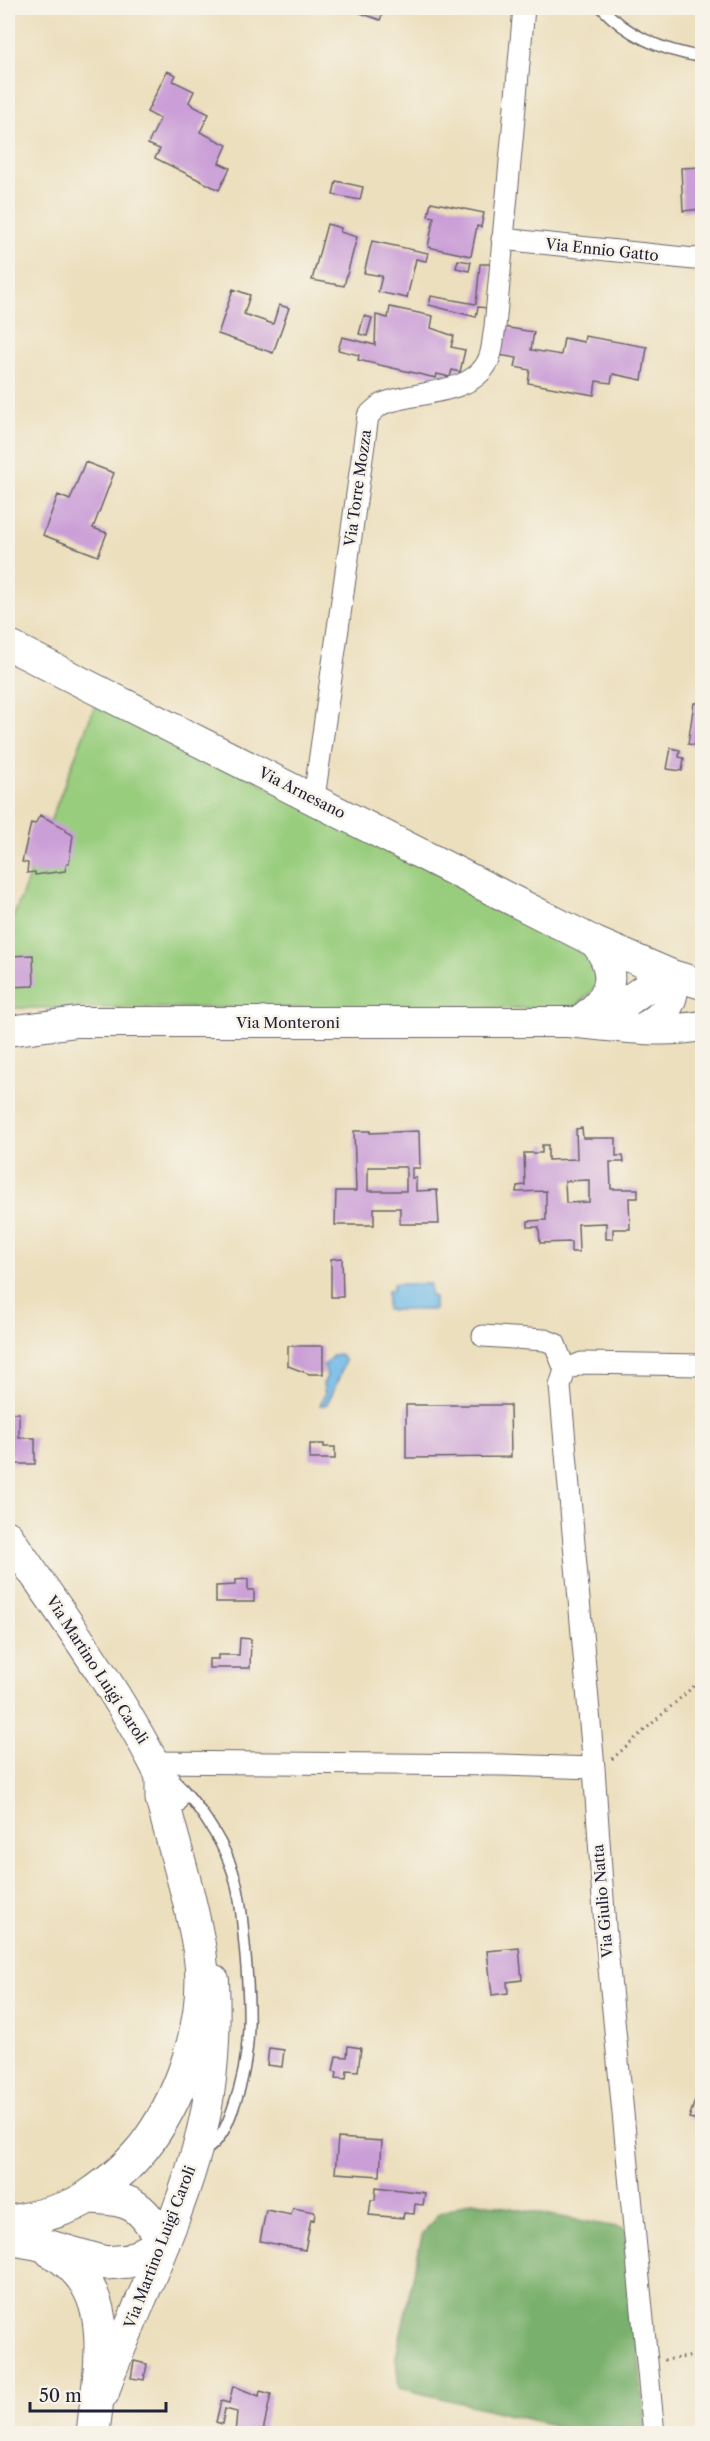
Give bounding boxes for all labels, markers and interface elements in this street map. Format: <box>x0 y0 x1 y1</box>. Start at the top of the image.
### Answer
street label: Via Ennio Gatto <box>543 234 660 265</box>
street label: Via Torre Mozza <box>340 428 375 549</box>
street label: Via Arnesano <box>255 762 349 823</box>
street label: Via Monteroni <box>235 1013 340 1032</box>
street label: Via Martino Luigi Caroli <box>42 1591 153 1748</box>
street label: Via Giulio Natta <box>588 1844 617 1959</box>
street label: Via Martino Luigi Caroli <box>119 2162 200 2332</box>
scale bar <box>30 2375 166 2413</box>
text: 50 m <box>39 2385 82 2407</box>

